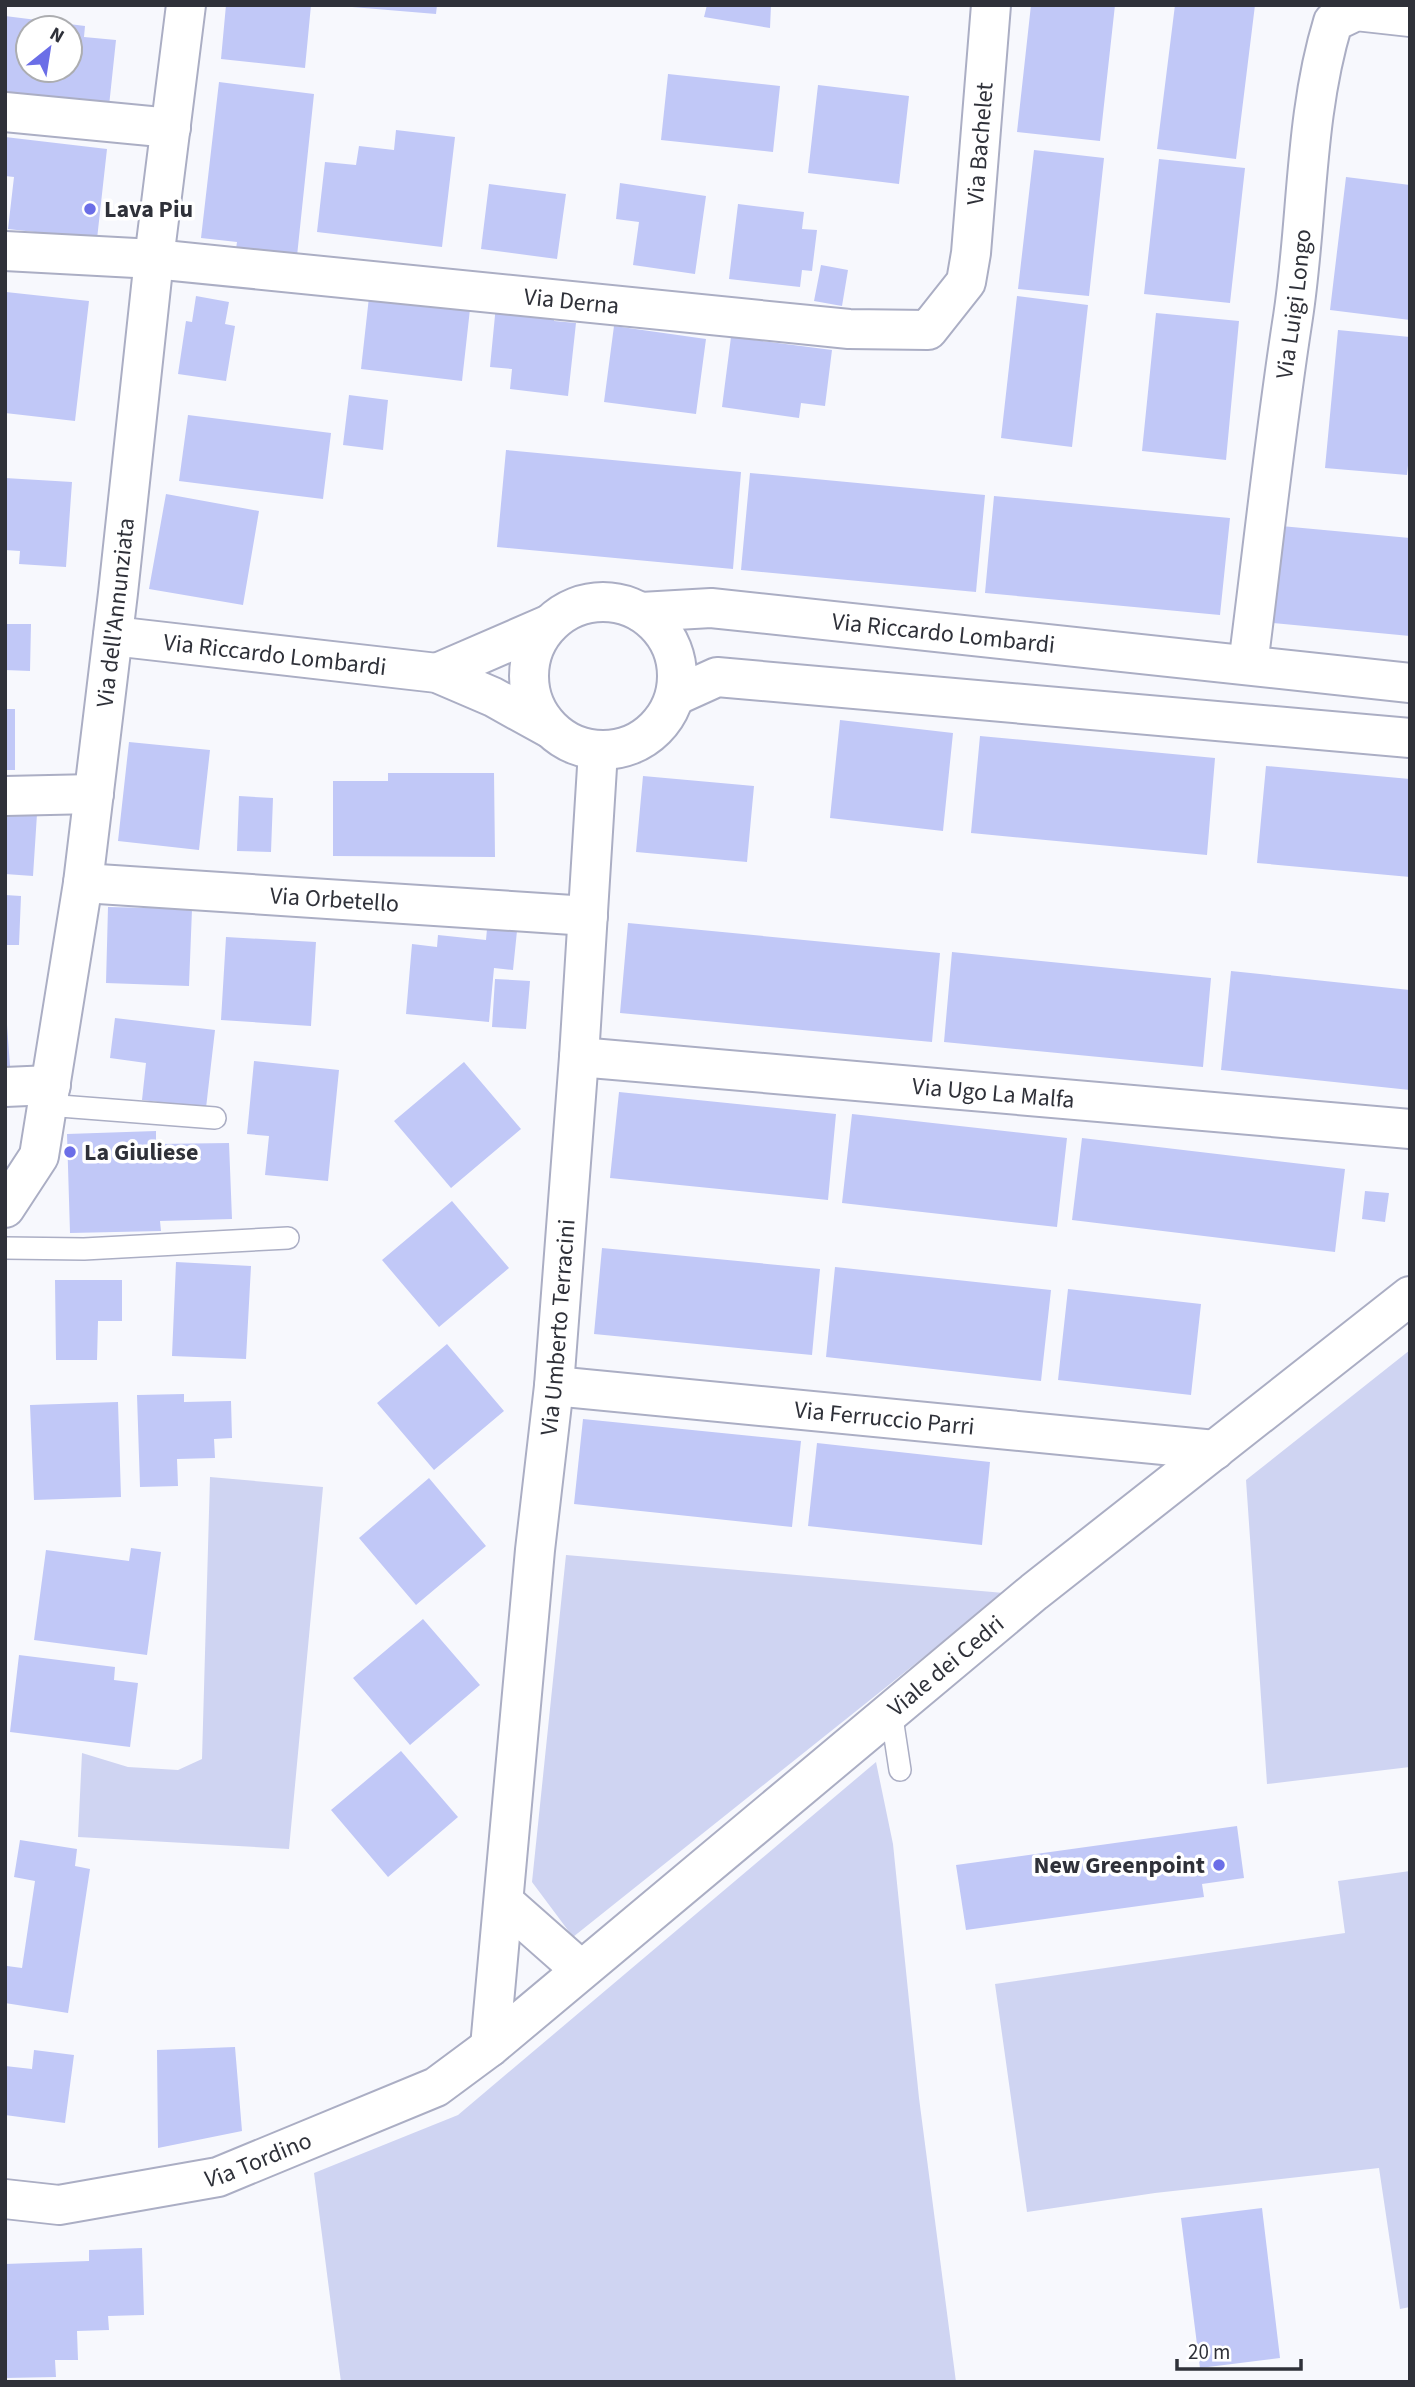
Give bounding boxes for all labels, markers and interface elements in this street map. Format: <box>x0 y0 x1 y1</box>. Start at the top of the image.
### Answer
north arrow <box>14 14 84 84</box>
text: N <box>45 21 69 50</box>
street label: Via Bachelet <box>957 81 1002 207</box>
place label: Lava Piu <box>104 192 193 227</box>
marker: Lava Piu <box>82 201 98 217</box>
street label: Via Luigi Longo <box>1267 228 1320 381</box>
street label: Via Derna <box>522 279 621 323</box>
street label: Via dell'Annunziata <box>87 516 143 709</box>
street label: Via Riccardo Lombardi <box>830 604 1057 662</box>
street label: Via Riccardo Lombardi <box>162 624 388 685</box>
street label: Via Orbetello <box>269 878 400 921</box>
street label: Via Ugo La Malfa <box>911 1068 1076 1117</box>
place label: La Giuliese <box>84 1135 198 1170</box>
marker: La Giuliese <box>62 1144 78 1160</box>
street label: Via Umberto Terracini <box>531 1218 584 1437</box>
street label: Via Ferruccio Parri <box>793 1392 976 1444</box>
street label: Viale dei Cedri <box>880 1607 1012 1725</box>
place label: New Greenpoint <box>1033 1848 1205 1883</box>
marker: New Greenpoint <box>1211 1857 1227 1873</box>
street label: Via Tordino <box>202 2123 317 2197</box>
scale bar <box>1177 2328 1301 2372</box>
text: 20 m <box>1188 2337 1230 2367</box>

